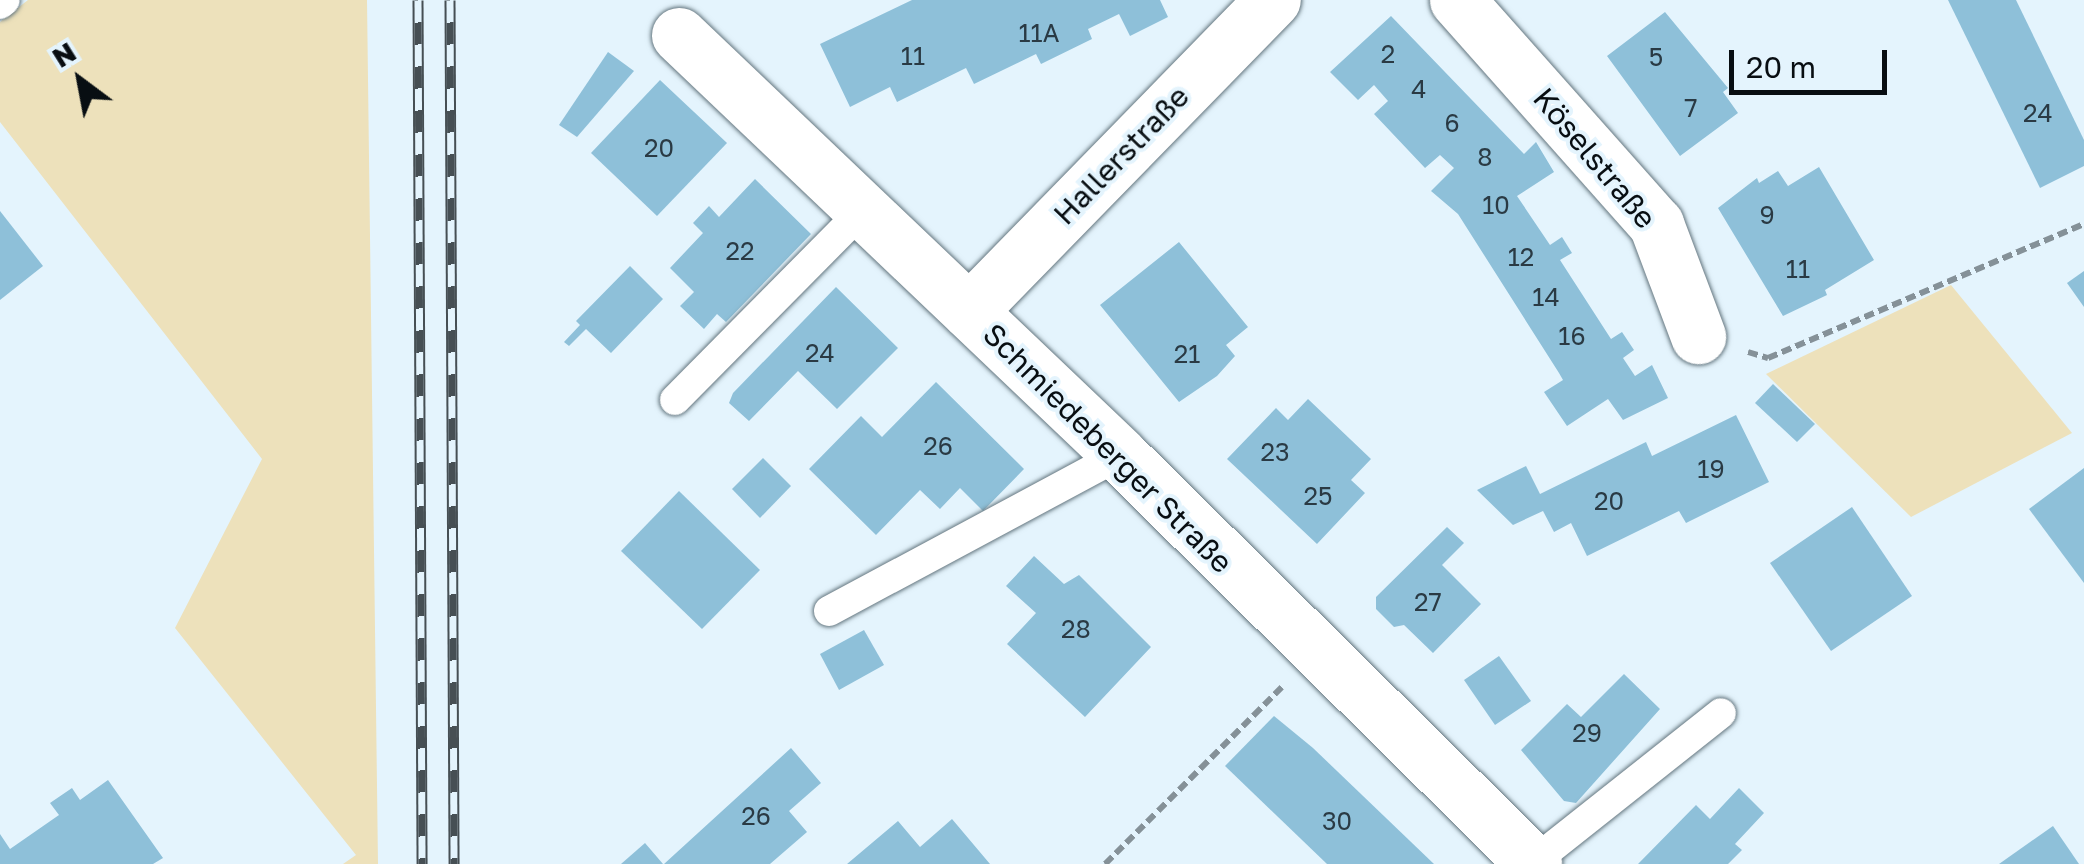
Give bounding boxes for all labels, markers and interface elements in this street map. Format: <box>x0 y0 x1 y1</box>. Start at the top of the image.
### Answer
house number: 11A <box>1019 18 1059 48</box>
north arrow <box>30 30 130 130</box>
scale bar <box>1734 30 1892 92</box>
text: N <box>46 35 82 74</box>
house number: 2 <box>1381 39 1395 69</box>
house number: 11 <box>901 41 925 71</box>
house number: 5 <box>1649 42 1663 72</box>
text: 20 m <box>1746 49 1816 85</box>
house number: 4 <box>1411 74 1427 104</box>
street label: Hallerstraße <box>1046 78 1196 232</box>
street label: Köselstraße <box>1526 81 1664 235</box>
house number: 7 <box>1684 93 1698 123</box>
house number: 24 <box>2023 98 2053 128</box>
house number: 6 <box>1444 108 1460 138</box>
house number: 20 <box>644 133 674 163</box>
house number: 8 <box>1477 142 1493 172</box>
house number: 10 <box>1482 190 1510 220</box>
house number: 9 <box>1759 200 1775 230</box>
house number: 22 <box>726 236 754 266</box>
house number: 12 <box>1508 242 1534 272</box>
house number: 11 <box>1786 254 1810 284</box>
house number: 14 <box>1532 282 1560 312</box>
street label: Schmiedeberger Straße <box>976 316 1240 580</box>
house number: 16 <box>1558 321 1586 351</box>
house number: 24 <box>805 338 835 368</box>
house number: 21 <box>1174 339 1200 369</box>
house number: 26 <box>923 431 953 461</box>
house number: 23 <box>1260 437 1290 467</box>
house number: 19 <box>1697 454 1725 484</box>
house number: 25 <box>1304 481 1332 511</box>
house number: 20 <box>1594 486 1624 516</box>
house number: 27 <box>1414 587 1442 617</box>
house number: 28 <box>1061 614 1091 644</box>
house number: 29 <box>1572 718 1602 748</box>
house number: 26 <box>741 801 771 831</box>
house number: 30 <box>1322 806 1352 836</box>

